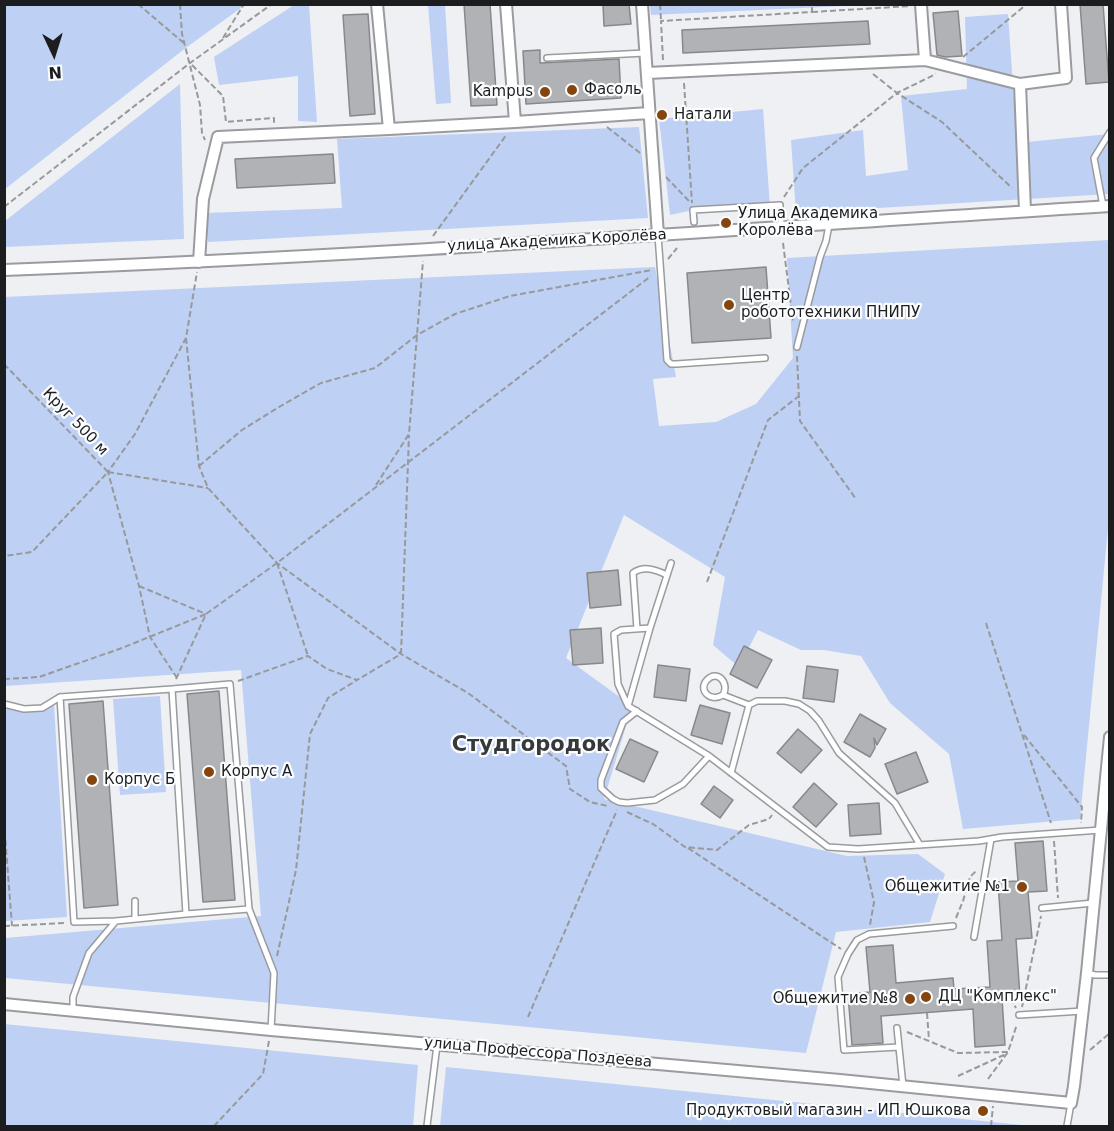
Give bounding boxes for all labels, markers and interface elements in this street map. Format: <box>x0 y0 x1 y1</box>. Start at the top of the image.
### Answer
north arrow <box>24 24 84 84</box>
text: N <box>48 63 63 82</box>
place label: Фасоль <box>584 81 642 99</box>
place label: Kampus <box>473 83 533 101</box>
marker: Фасоль <box>565 83 579 97</box>
marker: Kampus <box>538 85 552 99</box>
place label: Натали <box>674 106 732 124</box>
marker: Натали <box>655 108 669 122</box>
place label: Улица Академика Королёва <box>738 205 878 240</box>
marker: Улица Академика Королёва <box>719 216 733 230</box>
street label: улица Академика Королёва <box>447 226 667 256</box>
place label: Центр робототехники ПНИПУ <box>741 287 920 322</box>
marker: Центр робототехники ПНИПУ <box>722 298 736 312</box>
street label: Круг 500 м <box>39 385 111 459</box>
district label: Студгородок <box>452 733 610 759</box>
place label: Корпус А <box>221 763 292 781</box>
marker: Корпус А <box>202 765 216 779</box>
place label: Корпус Б <box>104 771 175 789</box>
marker: Корпус Б <box>85 773 99 787</box>
place label: Общежитие №1 <box>885 878 1010 896</box>
marker: Общежитие №1 <box>1015 880 1029 894</box>
place label: ДЦ "Комплекс" <box>938 988 1057 1006</box>
place label: Общежитие №8 <box>773 990 898 1008</box>
marker: ДЦ "Комплекс" <box>919 990 933 1004</box>
marker: Общежитие №8 <box>903 992 917 1006</box>
street label: улица Профессора Поздеева <box>423 1034 653 1072</box>
place label: Продуктовый магазин - ИП Юшкова <box>686 1102 971 1120</box>
marker: Продуктовый магазин - ИП Юшкова <box>976 1104 990 1118</box>

